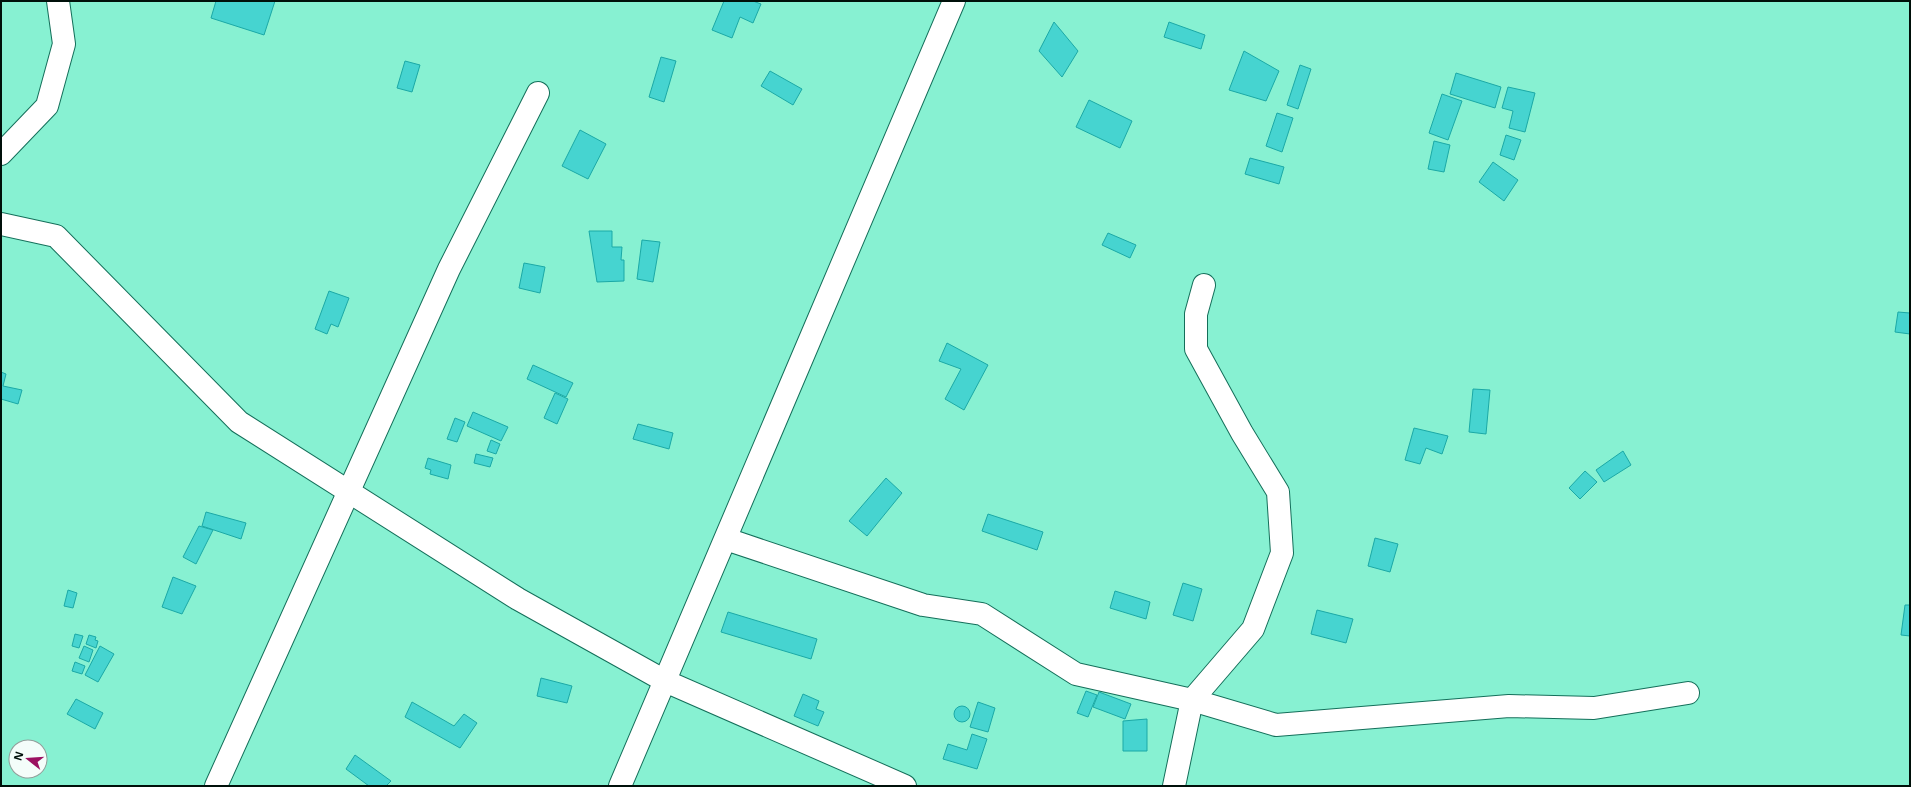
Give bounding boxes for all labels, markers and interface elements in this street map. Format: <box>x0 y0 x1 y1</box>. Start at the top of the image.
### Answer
north arrow <box>8 739 48 779</box>
text: N <box>9 749 26 762</box>

